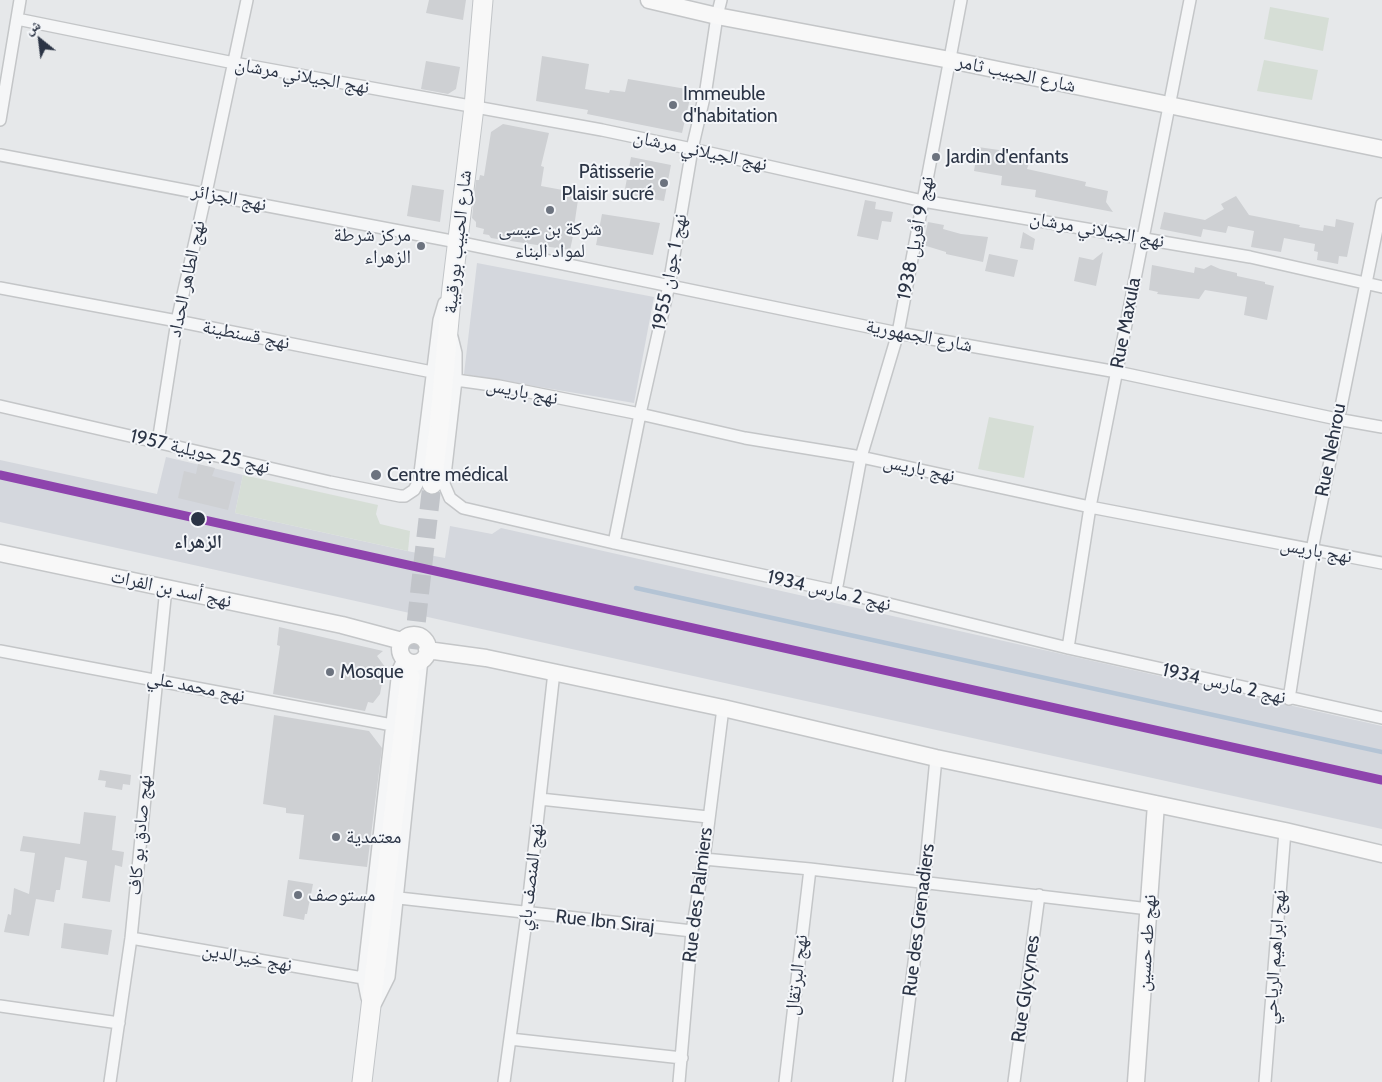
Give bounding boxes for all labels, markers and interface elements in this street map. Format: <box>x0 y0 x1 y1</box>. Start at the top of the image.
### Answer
north arrow <box>15 15 65 65</box>
text: ش <box>22 15 44 38</box>
street label: شارع الحبيب ثامر <box>954 50 1078 98</box>
street label: نهج الجيلاني مرشان <box>233 53 371 99</box>
place label: Immeuble d'habitation <box>683 83 778 127</box>
marker: Immeuble d'habitation <box>667 99 679 111</box>
street label: نهج الجيلاني مرشان <box>631 126 769 176</box>
place label: Jardin d'enfants <box>946 146 1069 168</box>
marker: Jardin d'enfants <box>930 151 942 163</box>
place label: Pâtisserie Plaisir sucré <box>561 161 654 205</box>
street label: شارع الحبيب بورقيبة <box>439 169 477 315</box>
street label: نهج 9 أفريل 1938 <box>893 174 939 302</box>
marker: Pâtisserie Plaisir sucré <box>658 177 670 189</box>
street label: نهج الجزائر <box>190 180 268 216</box>
marker: شركة بن عيسى لمواد البناء <box>544 204 556 216</box>
street label: نهج الجيلاني مرشان <box>1028 207 1166 253</box>
street label: نهج 1 جوان 1955 <box>648 212 692 332</box>
street label: نهج الطاهر الحداد <box>163 218 211 340</box>
place label: شركة بن عيسى لمواد البناء <box>498 218 602 262</box>
place label: مركز شرطة الزهراء <box>334 224 411 268</box>
marker: مركز شرطة الزهراء <box>415 240 427 252</box>
street label: Rue Maxula <box>1106 276 1146 370</box>
street label: نهج قسنطينة <box>200 315 292 355</box>
street label: شارع الجمهورية <box>864 315 974 357</box>
street label: نهج باريس <box>484 374 560 410</box>
street label: Rue Nehrou <box>1311 401 1351 499</box>
street label: نهج 25 جويلية 1957 <box>128 425 272 479</box>
street label: نهج باريس <box>881 450 957 488</box>
place label: Centre médical <box>387 464 508 486</box>
marker: Centre médical <box>369 468 383 482</box>
marker: الزهراء <box>189 510 207 528</box>
place label: الزهراء <box>174 531 222 553</box>
street label: نهج باريس <box>1278 533 1354 569</box>
street label: نهج أسد بن الفرات <box>108 565 234 613</box>
street label: نهج 2 مارس 1934 <box>765 566 893 616</box>
street label: نهج 2 مارس 1934 <box>1160 659 1288 709</box>
place label: Mosque <box>340 661 404 683</box>
street label: نهج محمد علي <box>145 666 247 708</box>
marker: Mosque <box>324 666 336 678</box>
street label: نهج صادق بو كاف <box>123 774 157 896</box>
street label: نهج المنصف باي <box>513 822 549 932</box>
place label: معتمدية <box>346 826 401 848</box>
street label: Rue des Palmiers <box>678 826 718 964</box>
marker: معتمدية <box>330 831 342 843</box>
street label: Rue des Grenadiers <box>898 842 940 998</box>
place label: مستوصف <box>308 884 375 906</box>
marker: مستوصف <box>292 889 304 901</box>
street label: نهج ابراهيم الرياحي <box>1259 889 1291 1025</box>
street label: نهج طه حسين <box>1132 894 1162 992</box>
street label: Rue Ibn Siraj <box>554 905 656 939</box>
street label: نهج البرتقال <box>781 933 813 1017</box>
street label: Rue Glycynes <box>1007 934 1045 1044</box>
street label: نهج خيرالدين <box>200 939 294 977</box>

